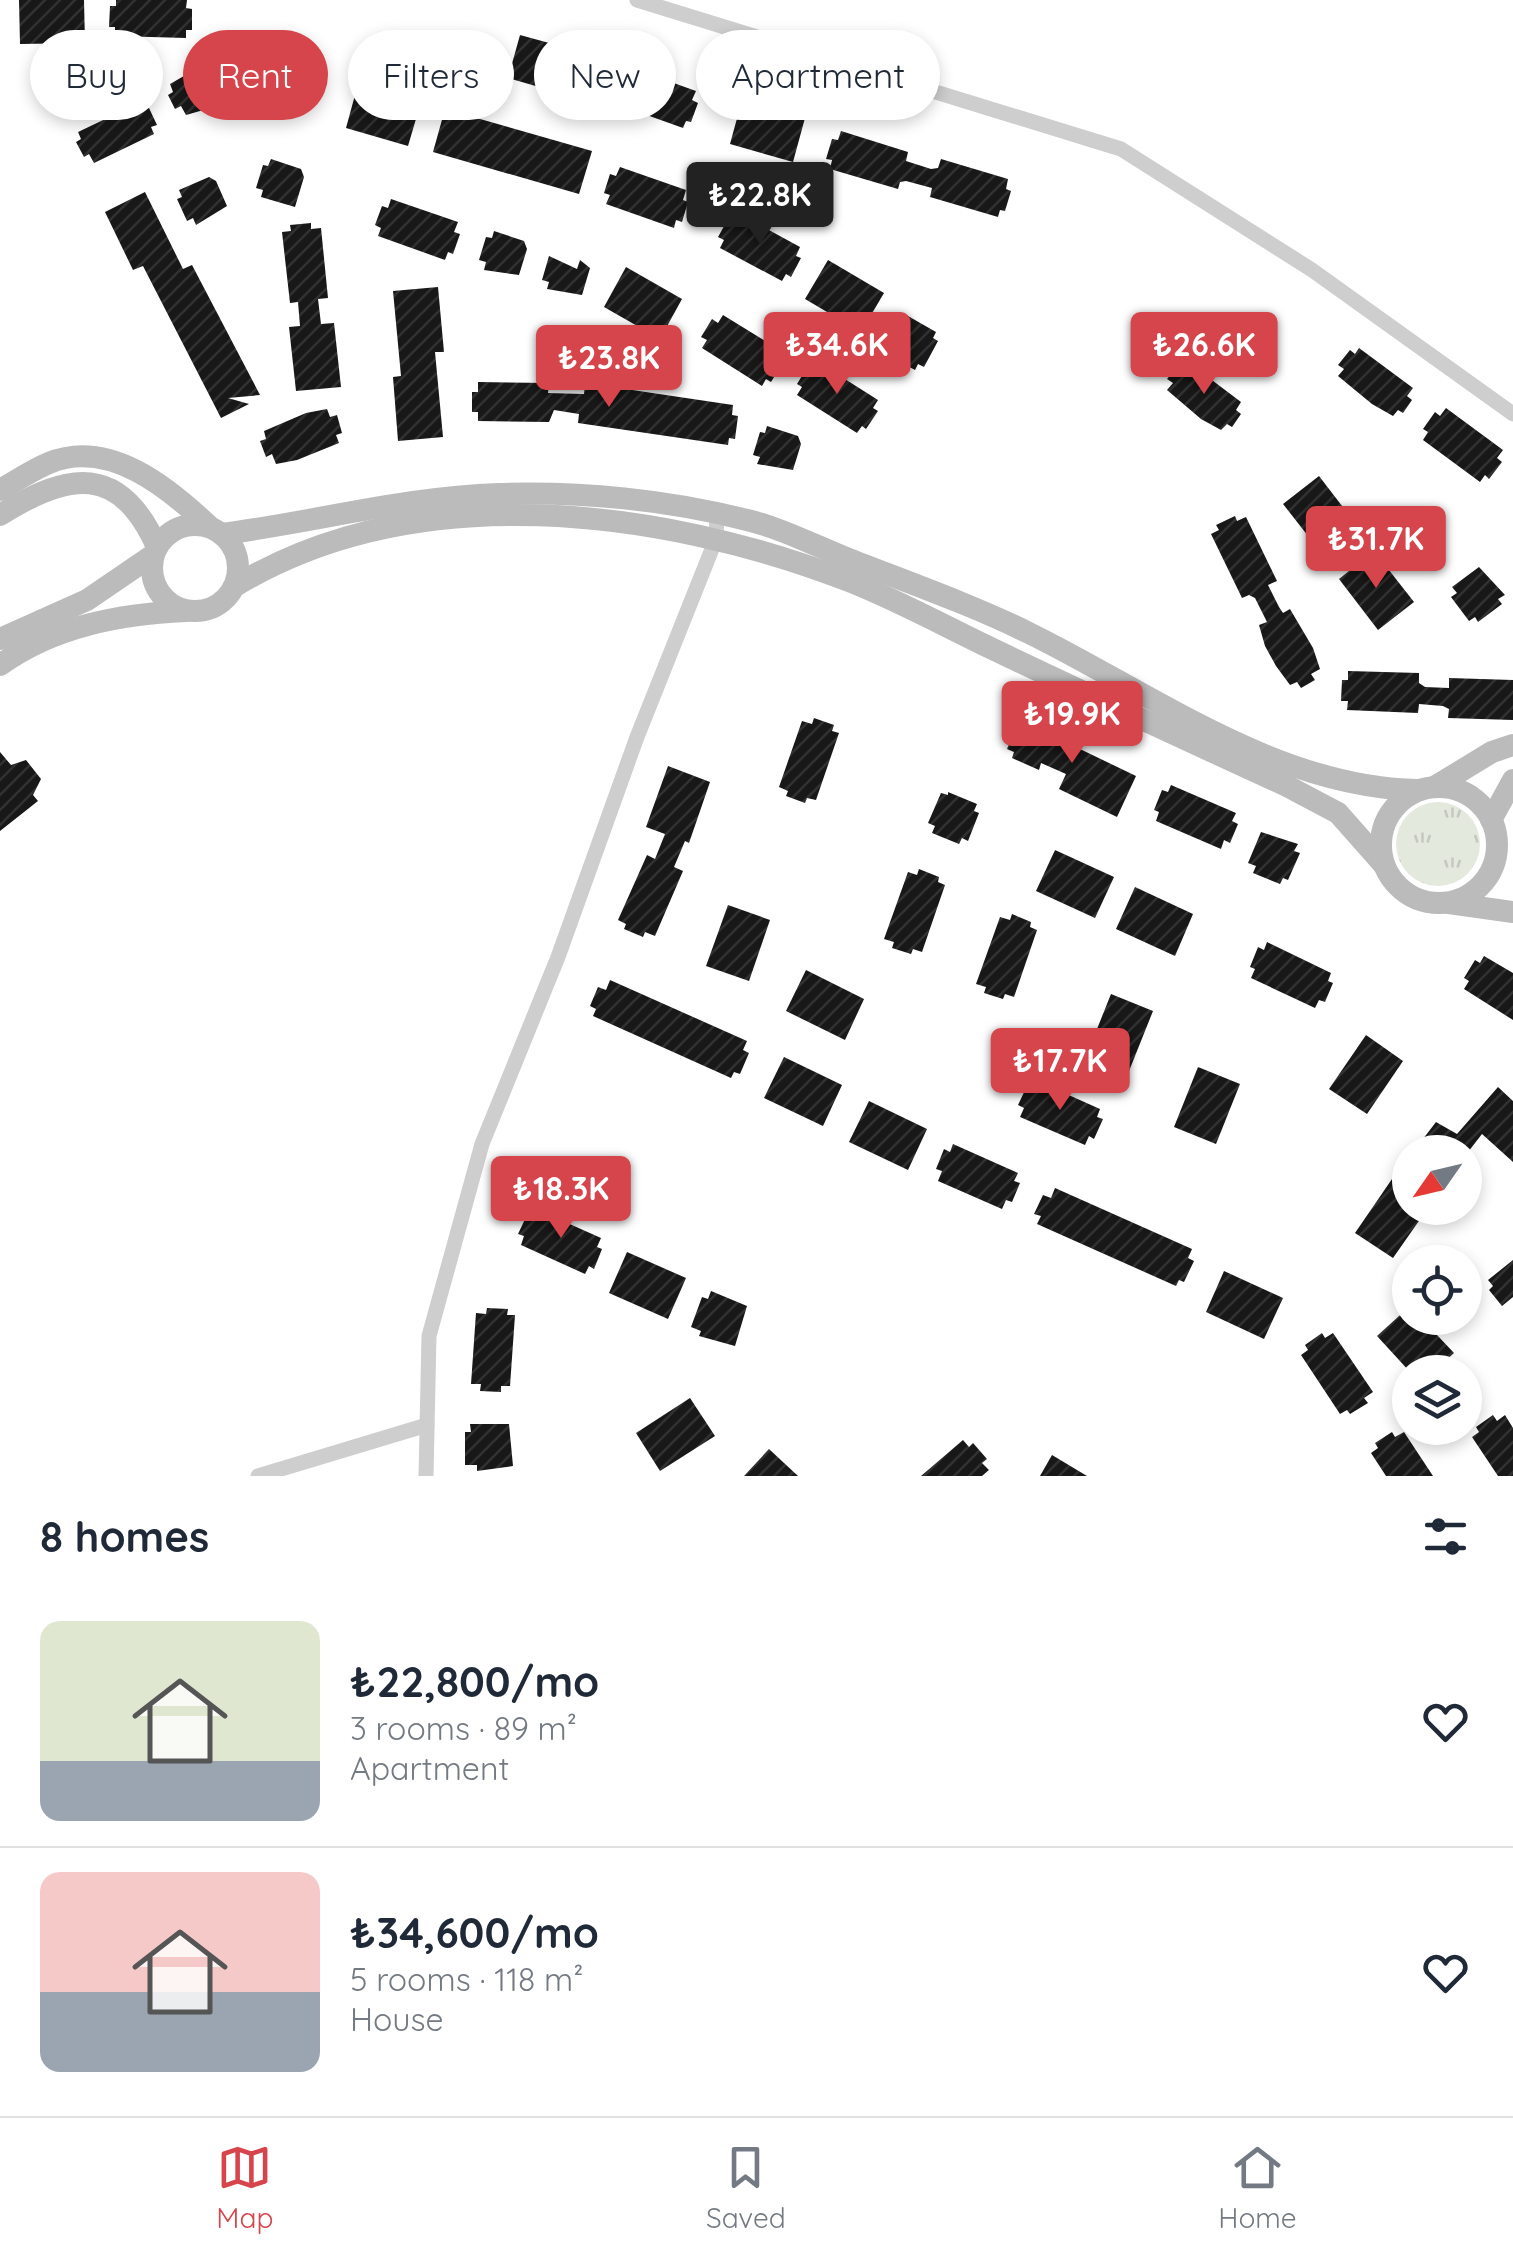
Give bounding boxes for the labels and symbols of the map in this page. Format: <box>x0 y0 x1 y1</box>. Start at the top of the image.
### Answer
pin: ₺22.8K <box>679 162 841 247</box>
pin: ₺34.6K <box>756 312 918 397</box>
pin: ₺26.6K <box>1123 312 1285 397</box>
pin: ₺23.8K <box>528 325 690 410</box>
pin: ₺31.7K <box>1295 506 1457 591</box>
pin: ₺19.9K <box>991 681 1153 766</box>
pin: ₺17.7K <box>979 1028 1141 1113</box>
north arrow <box>1392 1135 1482 1225</box>
pin: ₺18.3K <box>480 1156 642 1241</box>

